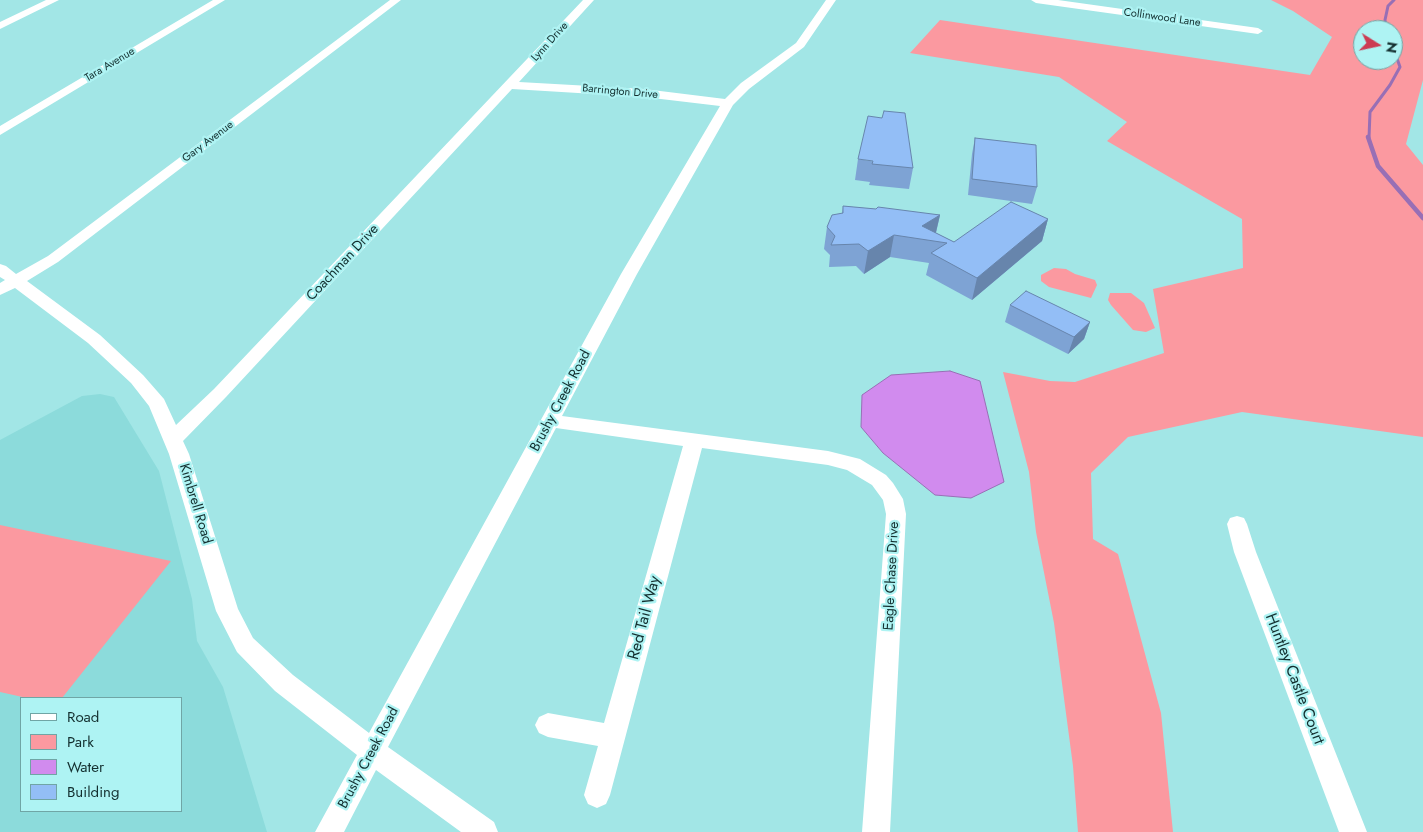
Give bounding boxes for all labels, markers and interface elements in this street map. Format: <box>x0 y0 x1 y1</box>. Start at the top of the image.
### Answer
street label: Collinwood Lane <box>1123 6 1201 30</box>
street label: Lynn Drive <box>529 20 571 64</box>
north arrow <box>1353 20 1403 70</box>
text: N <box>1381 40 1403 55</box>
street label: Tara Avenue <box>83 45 137 85</box>
street label: Barrington Drive <box>582 82 658 102</box>
street label: Gary Avenue <box>180 119 236 165</box>
street label: Coachman Drive <box>303 221 383 305</box>
street label: Brushy Creek Road <box>527 347 595 455</box>
street label: Kimbrell Road <box>175 462 215 546</box>
street label: Eagle Chase Drive <box>881 521 903 631</box>
street label: Red Tail Way <box>625 574 665 662</box>
street label: Huntley Castle Court <box>1260 611 1328 747</box>
legend <box>20 697 182 812</box>
street label: Brushy Creek Road <box>335 704 403 812</box>
text: Road <box>67 706 99 728</box>
text: Park <box>67 731 94 753</box>
text: Water <box>67 756 104 778</box>
text: Building <box>67 781 119 803</box>

